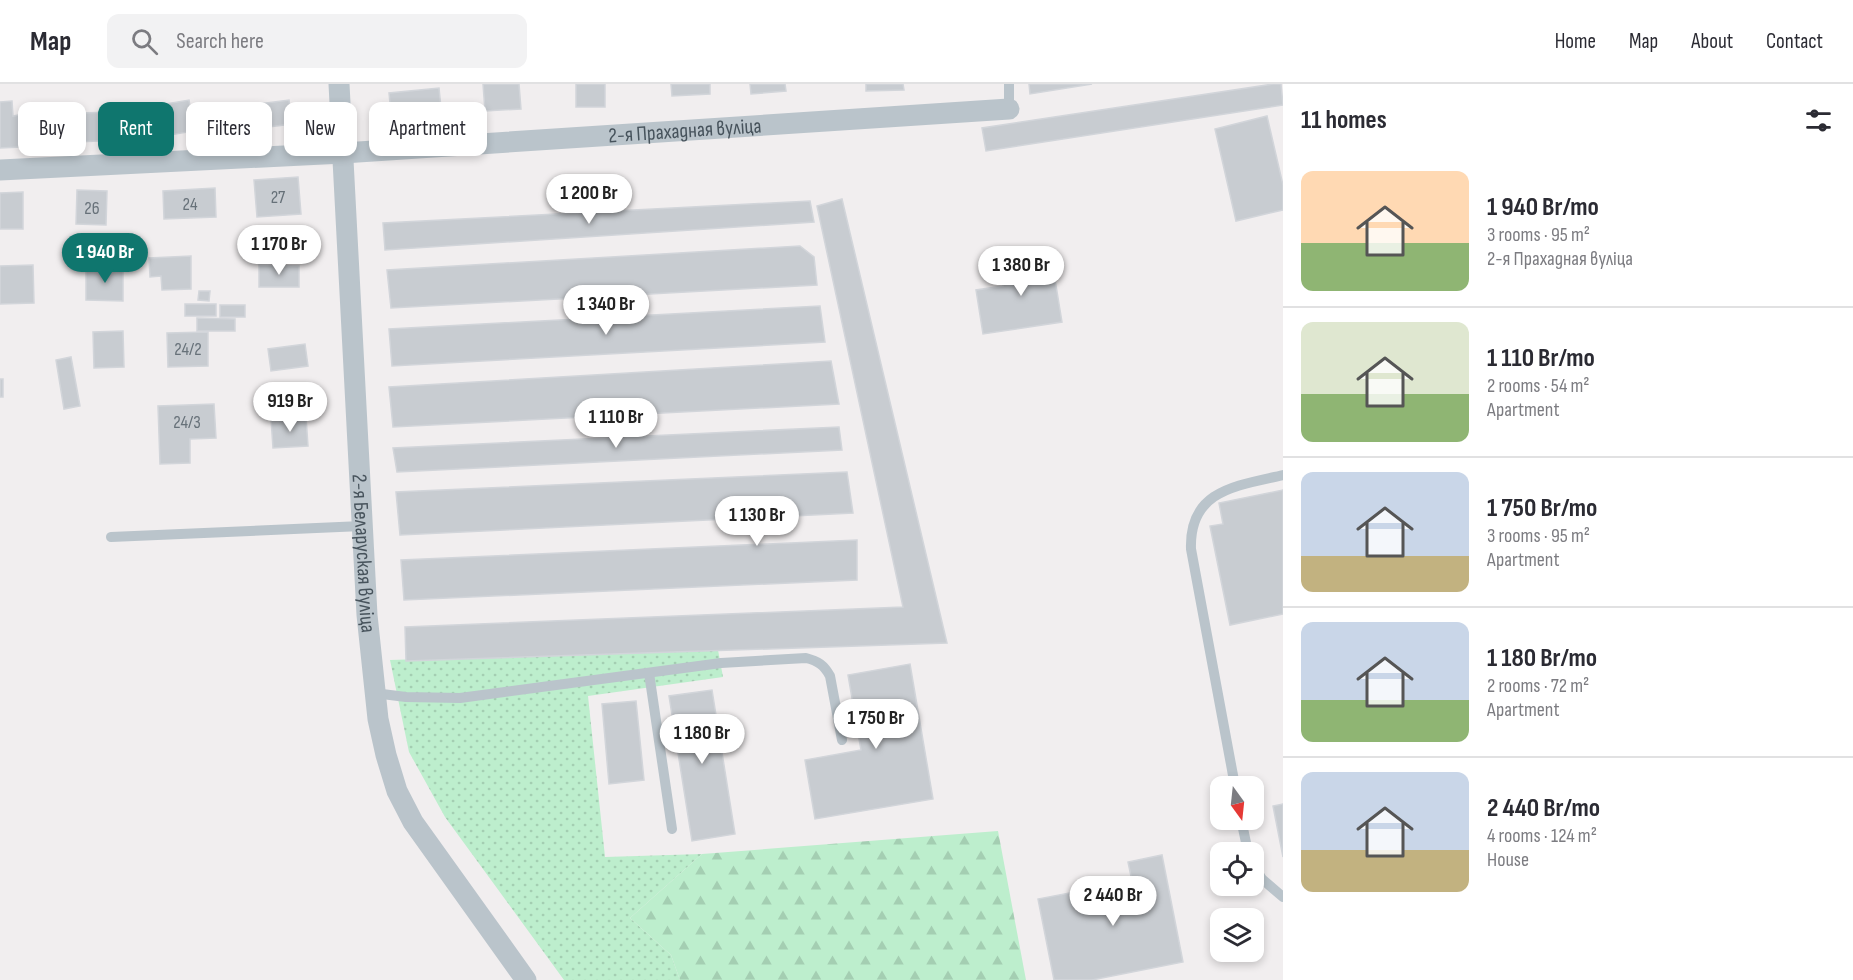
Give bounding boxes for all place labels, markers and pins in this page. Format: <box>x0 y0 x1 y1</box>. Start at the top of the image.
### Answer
pin: 1 200 Br <box>527 174 651 225</box>
pin: 1 170 Br <box>217 225 341 276</box>
pin: 1 940 Br <box>43 233 167 284</box>
pin: 1 380 Br <box>959 246 1083 297</box>
pin: 1 340 Br <box>544 285 668 336</box>
pin: 919 Br <box>241 382 339 433</box>
pin: 1 110 Br <box>554 398 678 449</box>
pin: 1 130 Br <box>695 496 819 547</box>
pin: 1 750 Br <box>814 699 938 750</box>
pin: 1 180 Br <box>640 714 764 765</box>
pin: 2 440 Br <box>1051 876 1175 927</box>

